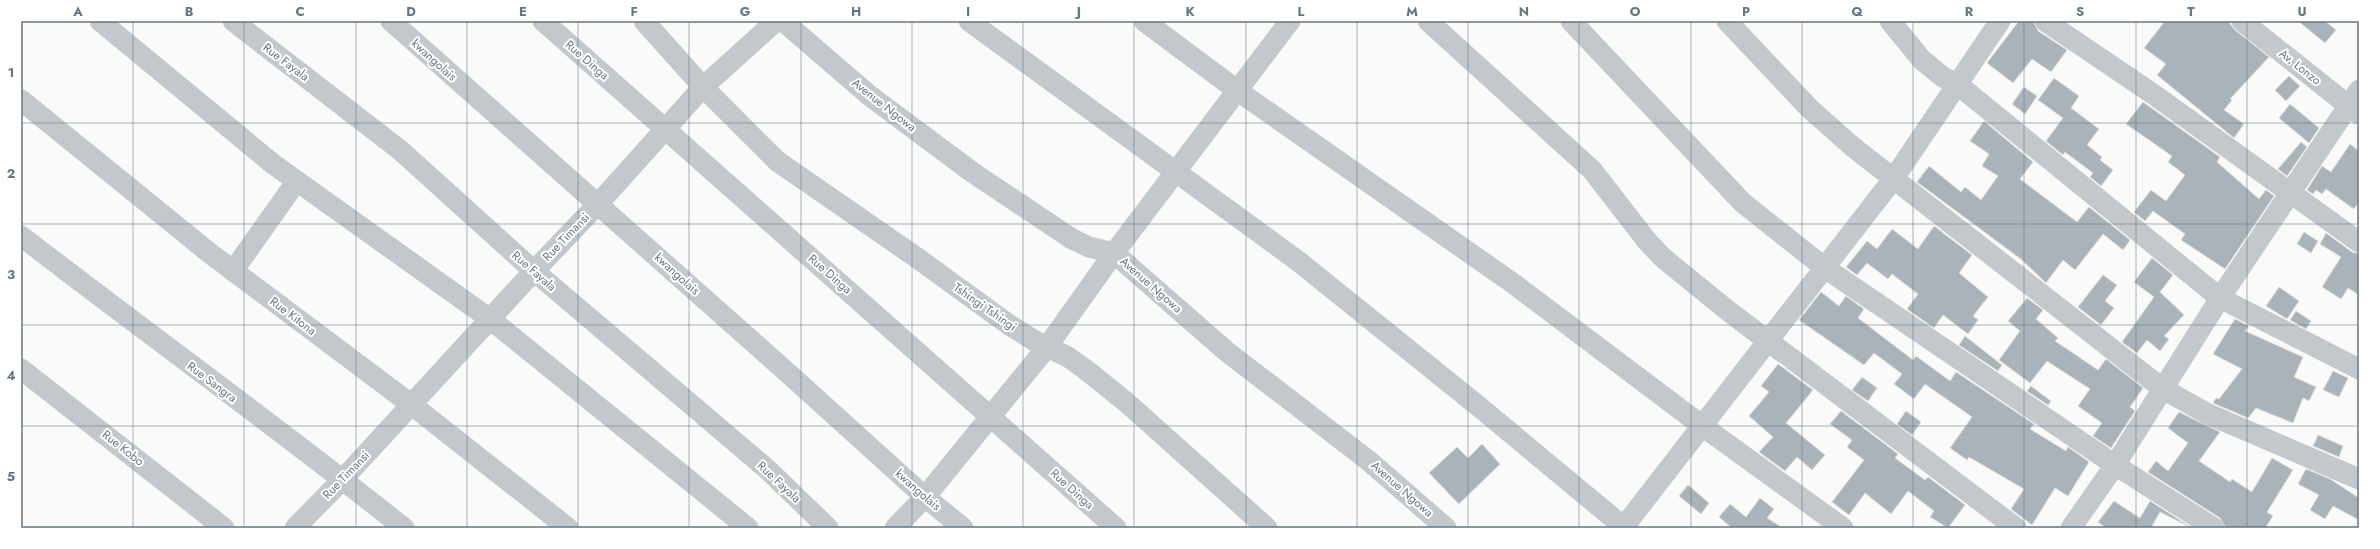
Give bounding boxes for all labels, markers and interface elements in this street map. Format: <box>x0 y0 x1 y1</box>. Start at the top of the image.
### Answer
text: A <box>72 2 83 21</box>
text: B <box>185 2 194 21</box>
text: C <box>295 2 305 21</box>
text: D <box>406 2 416 21</box>
text: E <box>519 2 527 21</box>
text: F <box>630 2 638 21</box>
text: G <box>740 2 751 21</box>
text: H <box>851 2 861 21</box>
text: I <box>966 2 970 21</box>
text: J <box>1074 2 1081 21</box>
text: K <box>1185 2 1195 21</box>
text: L <box>1298 2 1305 21</box>
text: M <box>1406 2 1418 21</box>
text: N <box>1519 2 1529 21</box>
text: O <box>1630 2 1641 21</box>
text: P <box>1742 2 1750 21</box>
text: Q <box>1851 2 1863 21</box>
text: R <box>1965 2 1974 21</box>
text: S <box>2076 2 2084 21</box>
text: T <box>2187 2 2195 21</box>
text: U <box>2297 2 2307 21</box>
street label: kwangolais <box>407 35 461 85</box>
street label: Rue Dinga <box>561 36 613 84</box>
street label: Rue Fayala <box>259 39 313 85</box>
street label: Av. Lonzo <box>2275 45 2325 90</box>
text: 1 <box>8 63 14 82</box>
street label: Avenue Ngowa <box>848 74 920 136</box>
text: 2 <box>7 164 15 183</box>
street label: Rue Timansi <box>538 209 594 265</box>
street label: Rue Fayala <box>508 247 560 296</box>
street label: kwangolais <box>650 249 704 299</box>
street label: Rue Dinga <box>804 250 856 298</box>
street label: Avenue Ngowa <box>1116 253 1186 317</box>
text: 3 <box>7 265 15 284</box>
street label: Tshingi Tshingi <box>950 279 1020 335</box>
street label: Rue Kitona <box>266 292 320 340</box>
street label: Rue Sangra <box>183 357 241 407</box>
text: 4 <box>6 366 16 385</box>
street label: Rue Kobo <box>98 426 148 470</box>
street label: Rue Timansi <box>318 447 374 503</box>
street label: Rue Fayala <box>753 457 805 507</box>
street label: Avenue Ngowa <box>1367 457 1437 521</box>
street label: kwangolais <box>891 465 945 515</box>
street label: Rue Dinga <box>1046 465 1098 514</box>
text: 5 <box>7 467 15 486</box>

